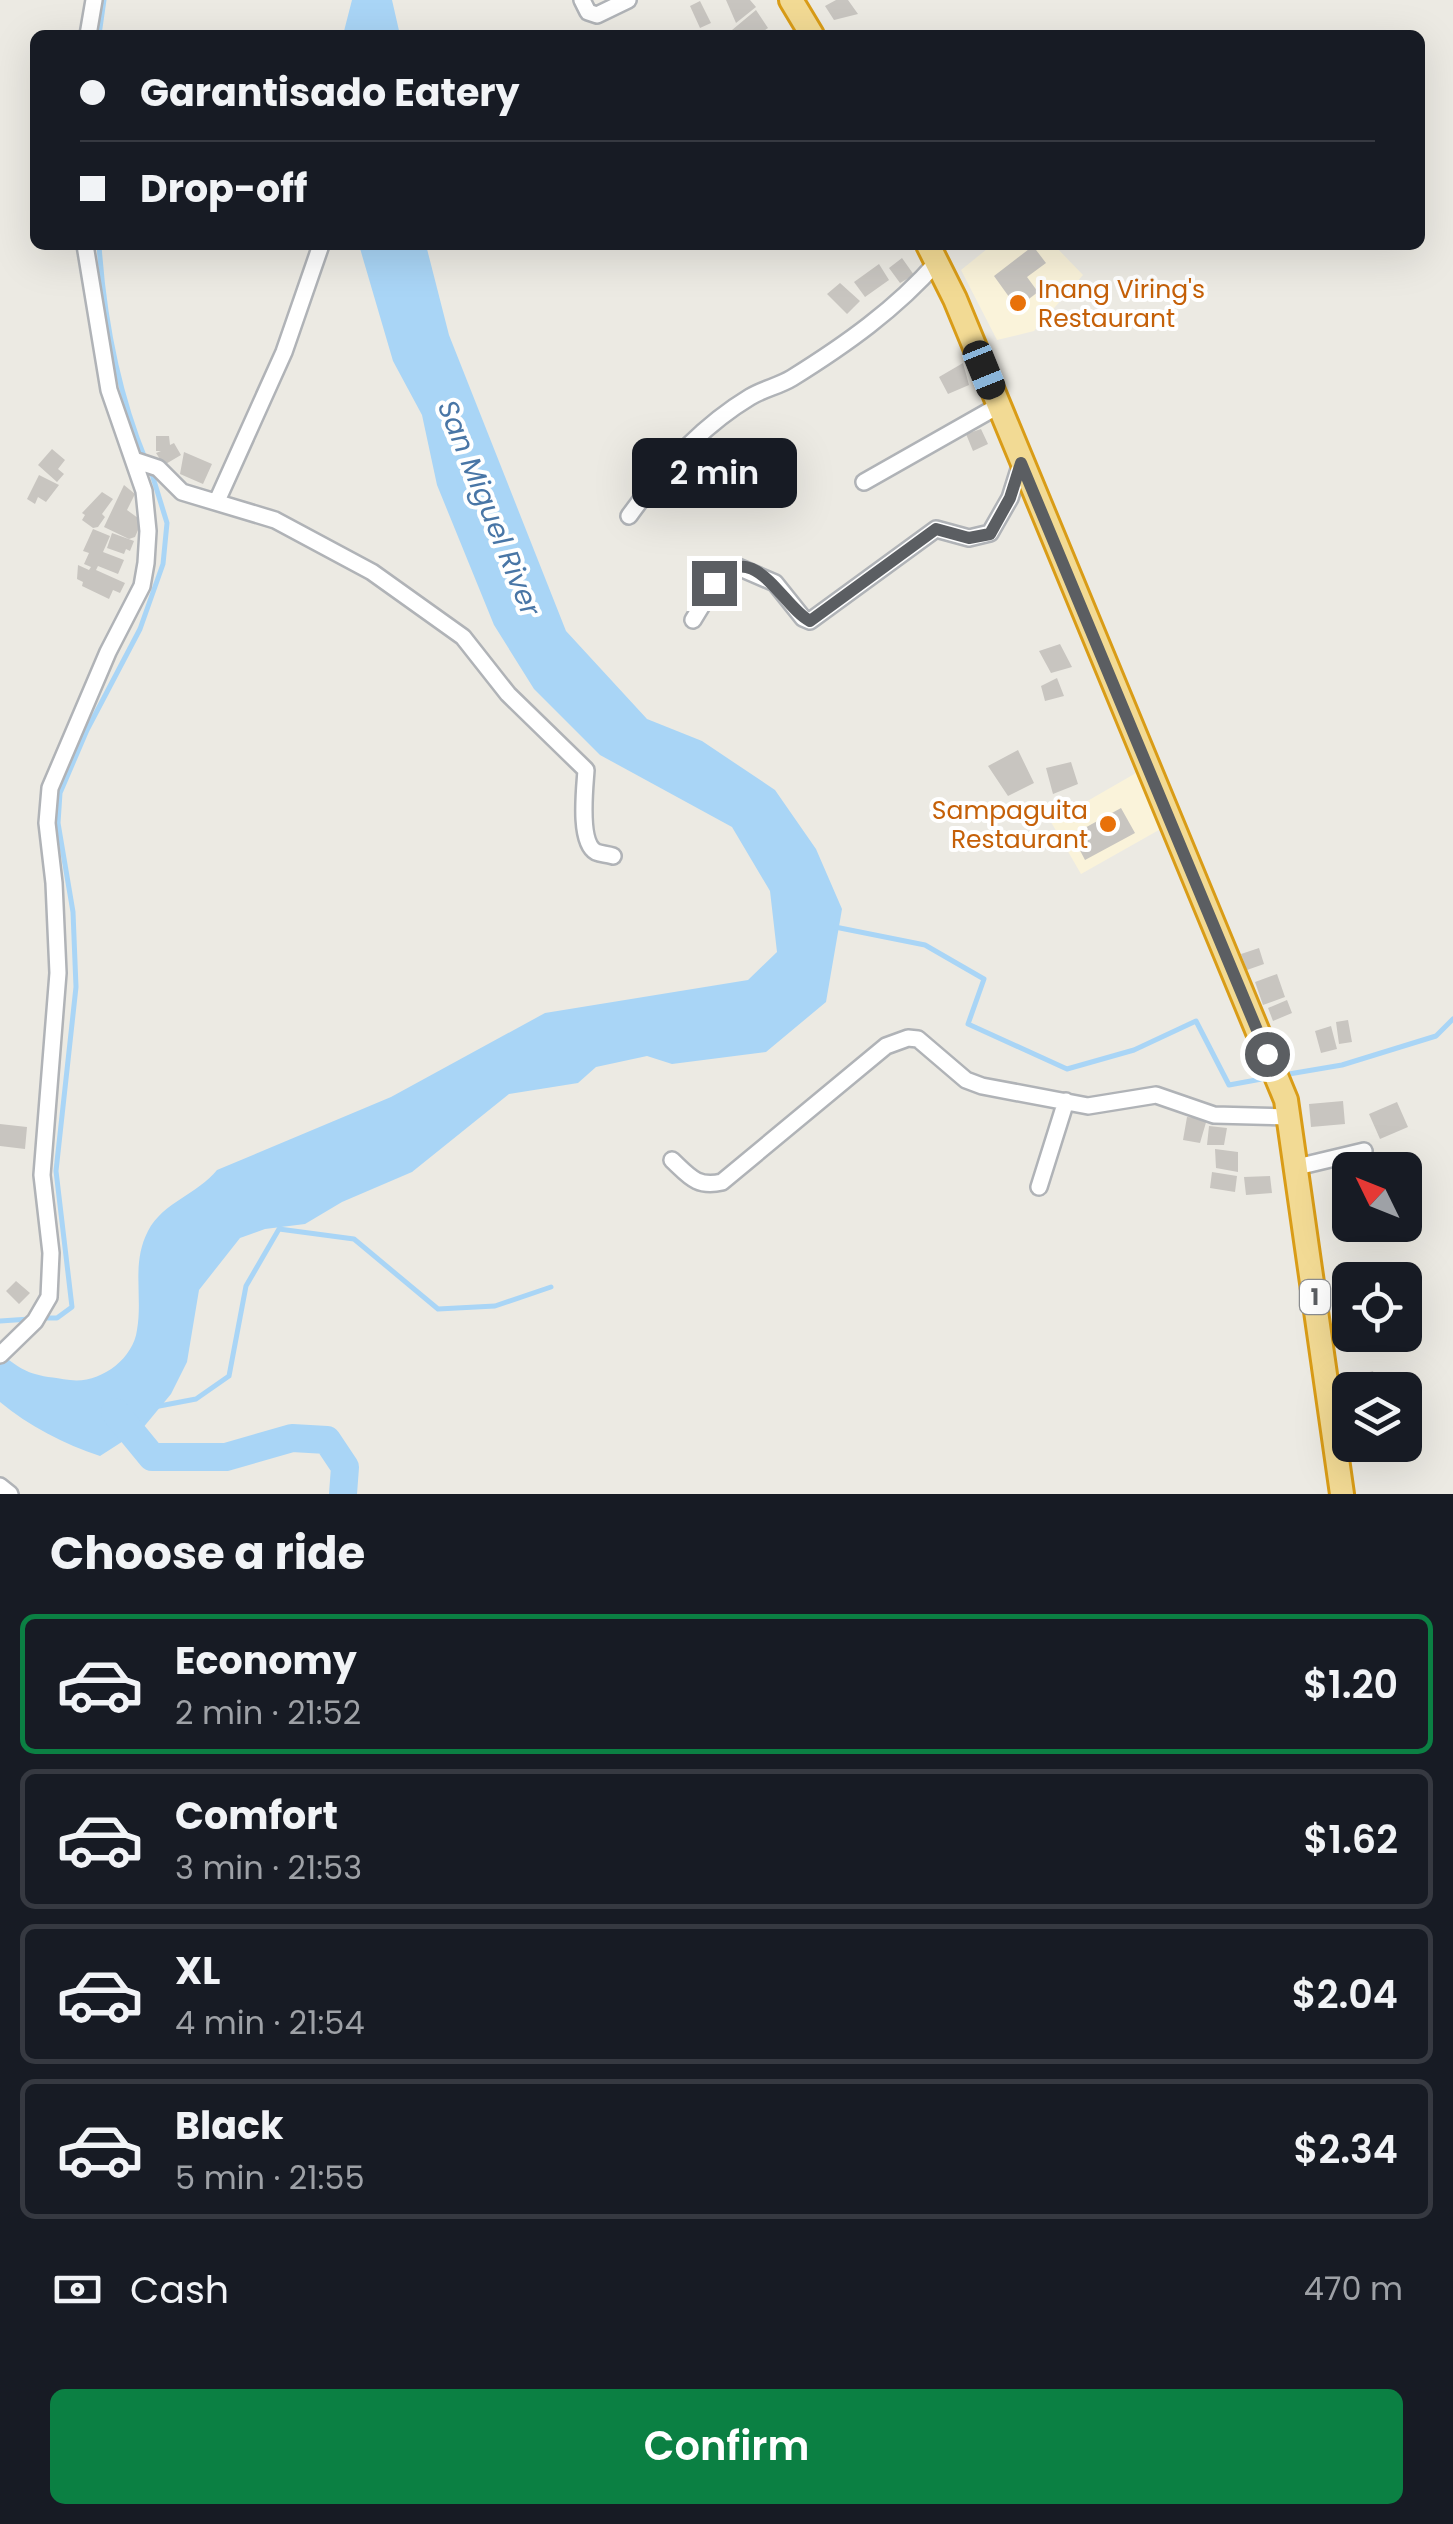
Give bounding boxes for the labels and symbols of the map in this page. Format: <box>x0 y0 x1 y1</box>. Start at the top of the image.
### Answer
place label: Inang Viring's Restaurant <box>1038 272 1205 336</box>
marker: Inang Viring's Restaurant <box>1007 292 1029 314</box>
car <box>959 337 1009 403</box>
water label: San Miguel River <box>428 394 550 622</box>
callout: 2 min <box>632 438 796 508</box>
route end <box>692 561 737 606</box>
place label: Sampaguita Restaurant <box>932 793 1088 857</box>
marker: Sampaguita Restaurant <box>1097 813 1119 835</box>
route start <box>1245 1032 1290 1077</box>
north arrow <box>1332 1152 1422 1242</box>
road number: 1 <box>1300 1280 1330 1314</box>

